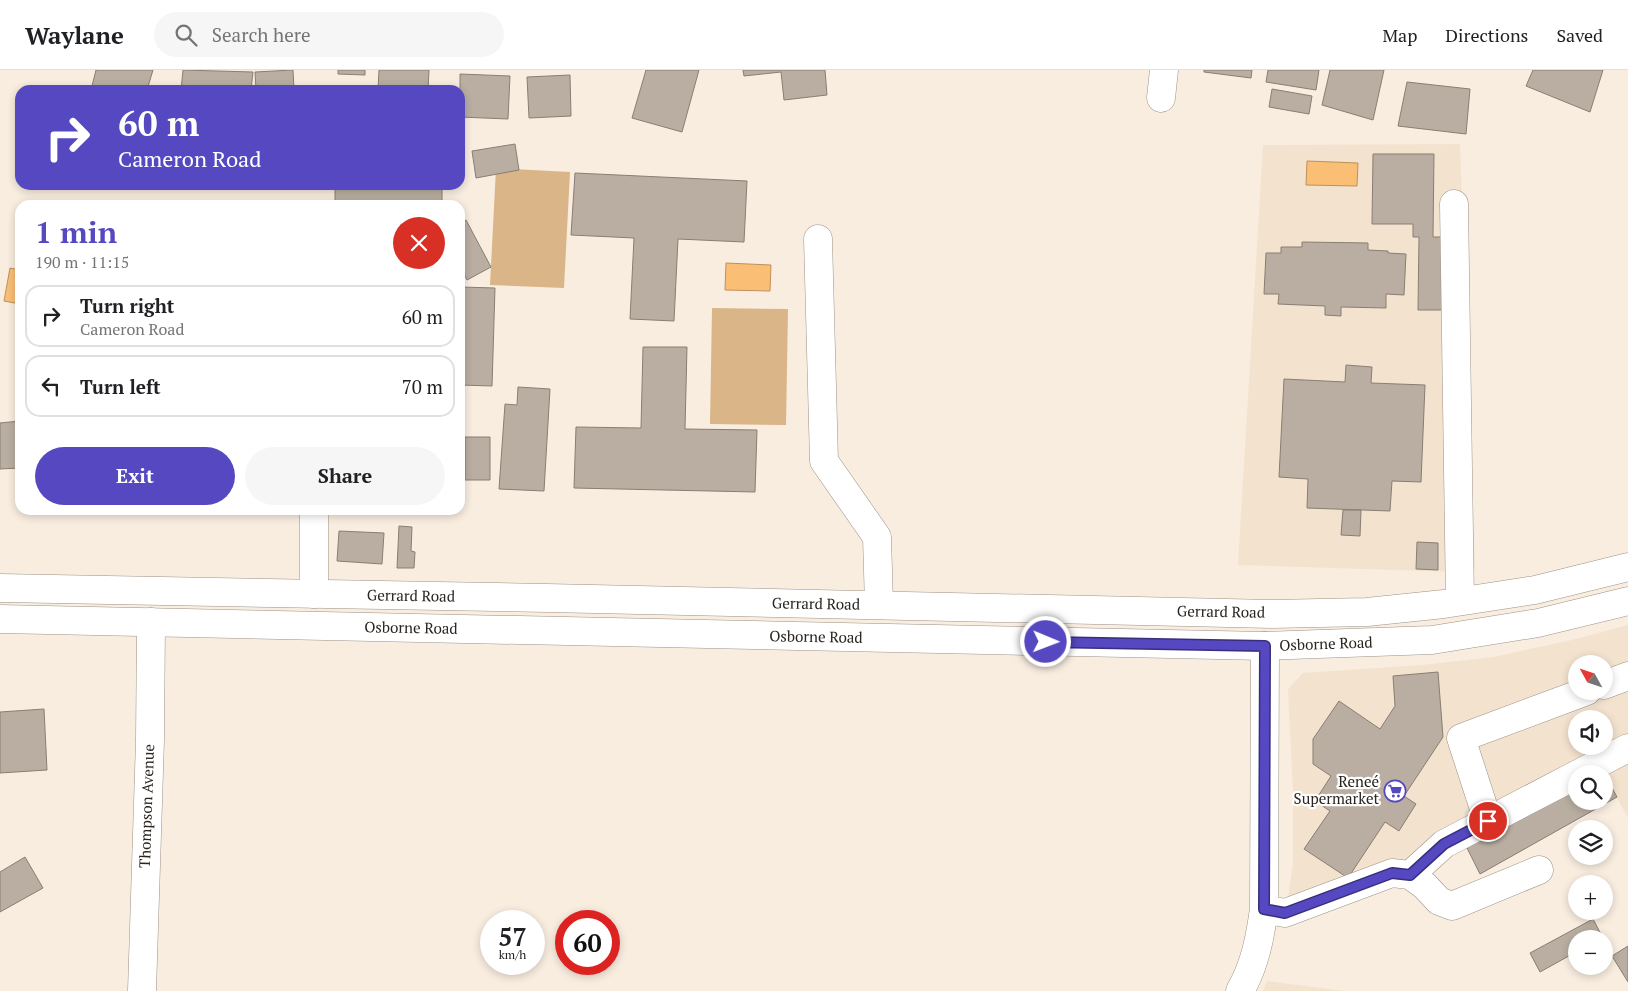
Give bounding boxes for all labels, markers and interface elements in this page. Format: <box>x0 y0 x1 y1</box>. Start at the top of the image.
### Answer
search box <box>154 12 504 57</box>
text: Waylane <box>25 19 124 51</box>
icon: search <box>172 21 200 49</box>
text: Search here <box>212 22 311 47</box>
text: Map <box>1382 23 1417 47</box>
text: Directions <box>1445 23 1528 47</box>
text: Saved <box>1556 23 1603 47</box>
text: 60 m <box>118 100 199 146</box>
icon: right <box>35 105 100 170</box>
text: Cameron Road <box>118 144 261 173</box>
text: 1 min <box>35 212 117 252</box>
button: close <box>393 217 445 269</box>
text: 190 m · 11:15 <box>35 251 129 273</box>
text: Turn right <box>80 293 174 318</box>
icon: right <box>37 302 65 330</box>
text: 60 m <box>402 304 443 329</box>
text: Cameron Road <box>80 318 184 340</box>
icon: left <box>37 372 65 400</box>
text: Turn left <box>80 374 161 399</box>
text: 70 m <box>402 374 443 399</box>
button: Exit <box>35 447 235 505</box>
button: Share <box>245 447 445 505</box>
street label: Gerrard Road <box>367 584 455 606</box>
street label: Gerrard Road <box>772 592 860 614</box>
street label: Gerrard Road <box>1177 600 1265 622</box>
position arrow <box>1019 615 1071 667</box>
street label: Osborne Road <box>364 616 458 638</box>
street label: Osborne Road <box>769 625 863 647</box>
street label: Osborne Road <box>1279 631 1373 655</box>
north arrow <box>1568 655 1612 700</box>
map controls <box>1568 655 1613 975</box>
button: sound <box>1568 710 1613 755</box>
street label: Thompson Avenue <box>134 744 158 868</box>
button: search <box>1568 765 1613 810</box>
place label: Reneé Supermarket <box>1294 771 1379 808</box>
supermarket icon: Reneé Supermarket <box>1383 779 1407 803</box>
pin <box>1467 800 1509 842</box>
icon: arrive <box>1474 807 1502 835</box>
button: layers <box>1568 820 1613 865</box>
button: + <box>1568 875 1613 920</box>
speed limit sign: 60 <box>555 910 620 975</box>
text: 57 <box>498 920 527 953</box>
button: − <box>1568 930 1613 975</box>
text: km/h <box>499 947 526 962</box>

